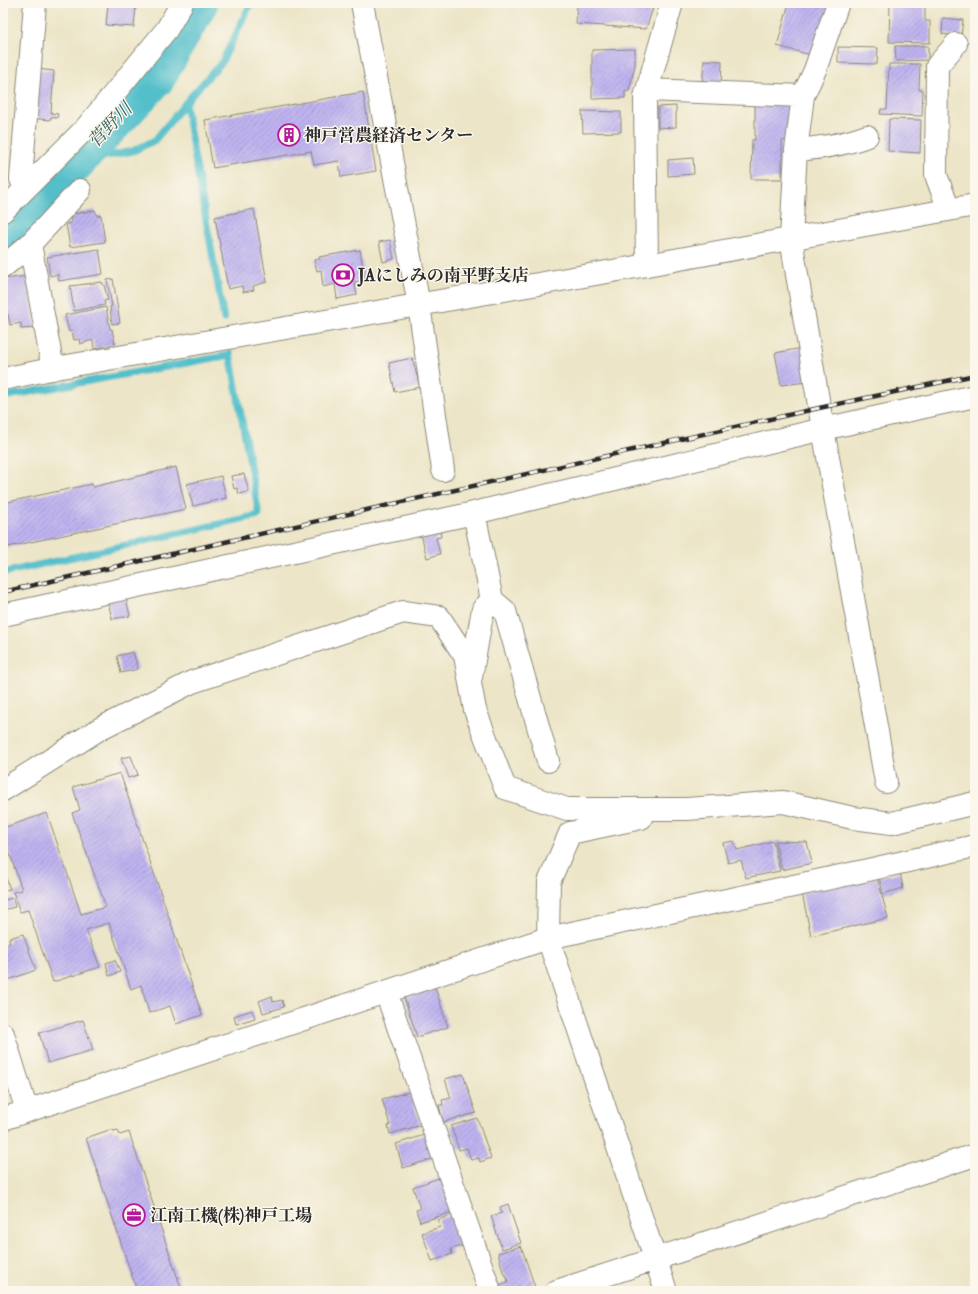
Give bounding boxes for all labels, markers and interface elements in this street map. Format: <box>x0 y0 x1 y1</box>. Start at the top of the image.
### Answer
water label: 菅野川 <box>83 96 139 153</box>
building icon: 神戸営農経済センター <box>276 122 302 148</box>
place label: 神戸営農経済センター <box>304 125 473 146</box>
bank icon: JAにしみの南平野支店 <box>330 262 356 288</box>
place label: JAにしみの南平野支店 <box>357 265 529 287</box>
office icon: 江南工機(株)神戸工場 <box>121 1202 147 1228</box>
place label: 江南工機(株)神戸工場 <box>150 1205 312 1227</box>

